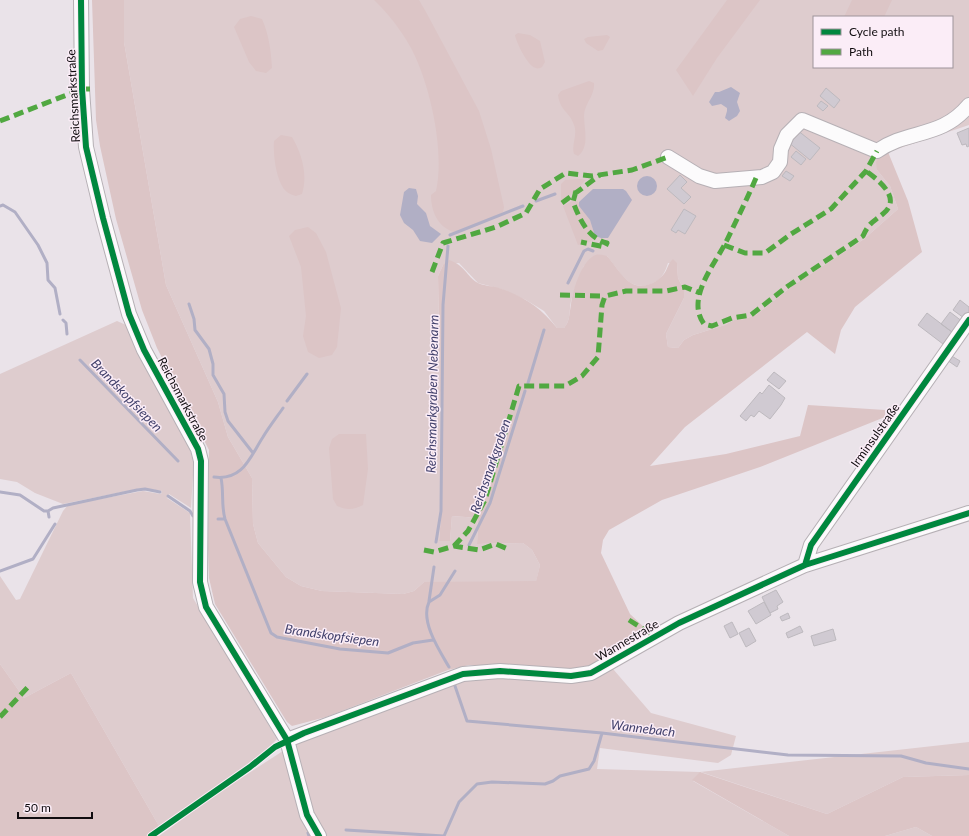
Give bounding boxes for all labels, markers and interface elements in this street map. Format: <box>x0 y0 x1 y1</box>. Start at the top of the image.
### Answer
legend <box>813 16 953 68</box>
text: Cycle path <box>849 24 904 39</box>
text: Path <box>849 44 873 59</box>
street label: Reichsmarkstraße <box>63 49 83 143</box>
water label: Reichsmarkgraben Nebenarm <box>423 315 441 473</box>
street label: Reichsmarkstraße <box>154 354 212 444</box>
water label: Brandskopfsiepen <box>88 355 166 435</box>
street label: Irminsulstraße <box>847 400 903 470</box>
water label: Reichsmarkgraben <box>466 417 514 515</box>
street label: Wannestraße <box>593 616 661 664</box>
water label: Brandskopfsiepen <box>284 620 380 650</box>
water label: Wannebach <box>610 716 676 740</box>
scale bar <box>18 794 92 820</box>
text: 50 m <box>24 800 51 815</box>

